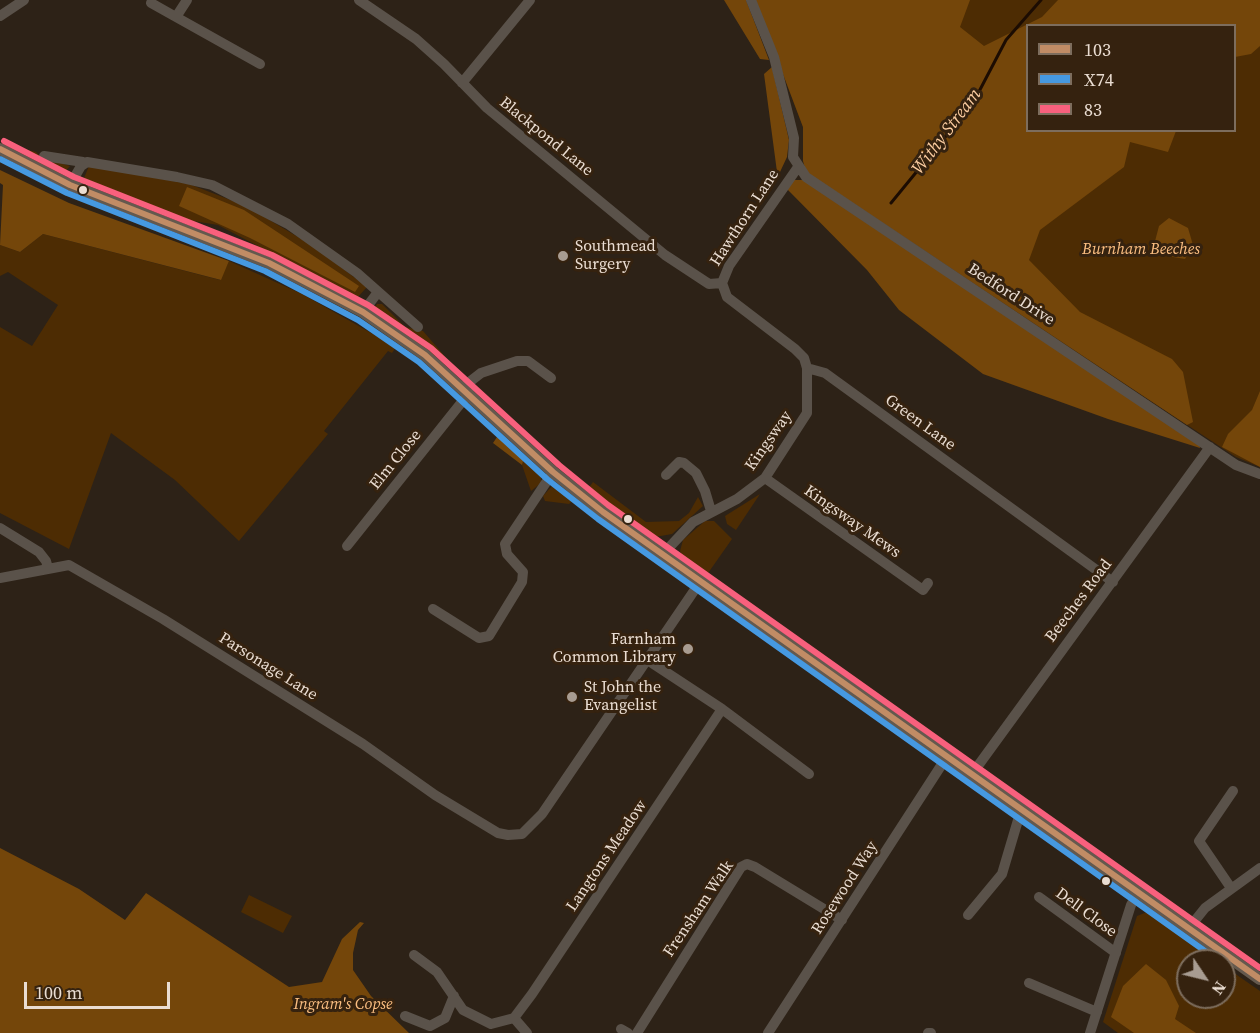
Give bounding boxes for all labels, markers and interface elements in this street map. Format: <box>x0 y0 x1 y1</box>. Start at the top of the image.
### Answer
legend <box>1026 24 1236 132</box>
text: 103 <box>1084 37 1111 62</box>
text: X74 <box>1084 67 1114 92</box>
water label: Withy Stream <box>908 85 986 179</box>
street label: Blackpond Lane <box>495 93 597 181</box>
text: 83 <box>1084 97 1102 122</box>
street label: Hawthorn Lane <box>707 166 783 270</box>
unlabelled marker <box>77 184 89 196</box>
place label: Southmead Surgery <box>575 237 656 275</box>
park label: Burnham Beeches <box>1082 240 1200 260</box>
marker: Southmead Surgery <box>556 249 570 263</box>
street label: Bedford Drive <box>964 260 1058 330</box>
street label: Green Lane <box>881 391 959 455</box>
street label: Kingsway <box>741 407 797 475</box>
street label: Elm Close <box>366 426 426 494</box>
street label: Kingsway Mews <box>800 482 904 562</box>
unlabelled marker <box>622 513 634 525</box>
street label: Beeches Road <box>1042 556 1116 646</box>
street label: Parsonage Lane <box>215 629 321 705</box>
place label: Farnham Common Library <box>553 630 676 668</box>
marker: Farnham Common Library <box>681 642 695 656</box>
place label: St John the Evangelist <box>584 678 661 716</box>
marker: St John the Evangelist <box>565 690 579 704</box>
street label: Langtons Meadow <box>563 797 651 915</box>
street label: Rosewood Way <box>808 838 882 938</box>
street label: Frensham Walk <box>660 857 738 961</box>
unlabelled marker <box>1100 875 1112 887</box>
street label: Dell Close <box>1051 884 1121 942</box>
north arrow <box>1176 949 1236 1009</box>
scale bar <box>27 970 172 1008</box>
text: N <box>1207 977 1231 999</box>
text: 100 m <box>35 980 82 1005</box>
park label: Ingram's Copse <box>293 995 393 1015</box>

